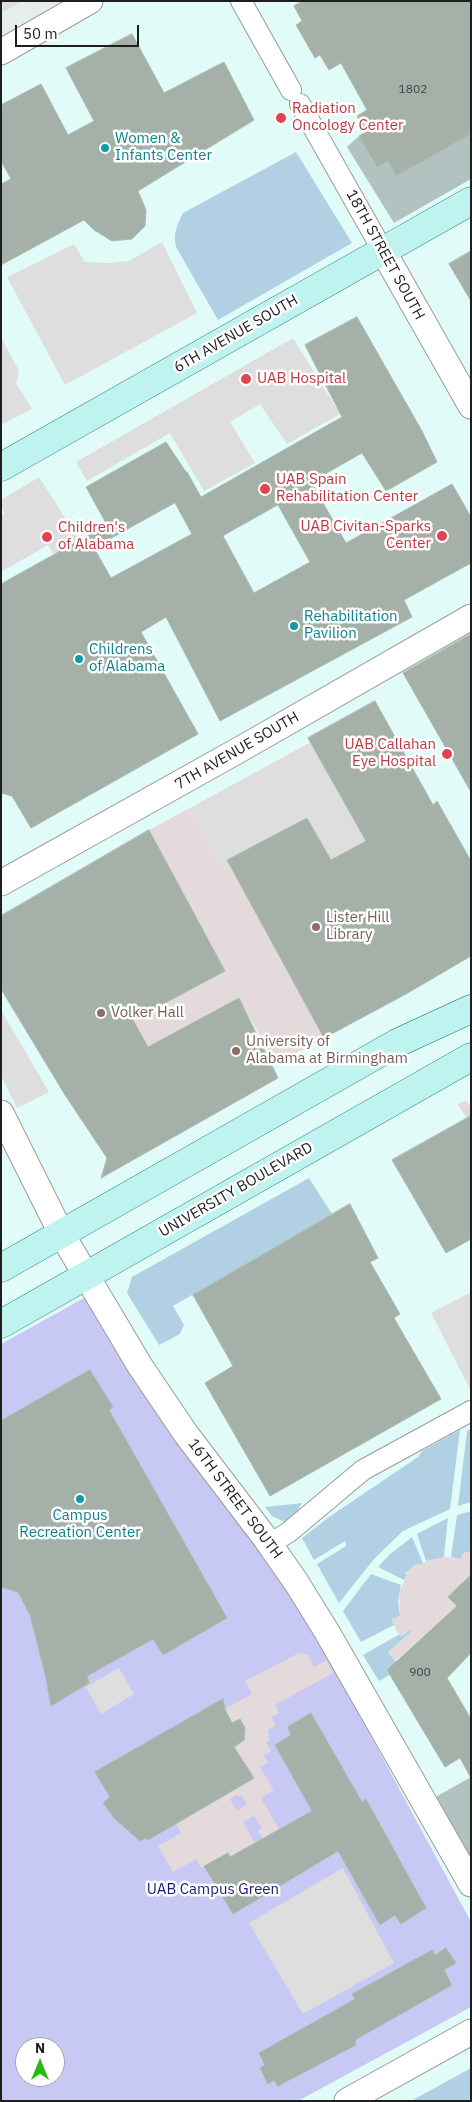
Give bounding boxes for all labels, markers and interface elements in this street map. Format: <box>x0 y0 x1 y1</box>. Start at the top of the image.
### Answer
scale bar <box>18 15 141 47</box>
text: 50 m <box>23 24 58 43</box>
house number: 1802 <box>399 83 427 97</box>
place label: Radiation Oncology Center <box>292 100 404 135</box>
marker: Radiation Oncology Center <box>274 111 288 125</box>
place label: Women & Infants Center <box>115 130 212 165</box>
marker: Women & Infants Center <box>99 142 111 154</box>
street label: 18TH STREET SOUTH <box>342 187 428 323</box>
street label: 6TH AVENUE SOUTH <box>171 291 301 377</box>
place label: UAB Hospital <box>257 370 346 388</box>
marker: UAB Hospital <box>239 372 253 386</box>
place label: UAB Spain Rehabilitation Center <box>276 471 418 506</box>
marker: UAB Spain Rehabilitation Center <box>258 482 272 496</box>
place label: UAB Civitan-Sparks Center <box>300 518 431 553</box>
place label: Children's of Alabama <box>58 519 134 554</box>
marker: UAB Civitan-Sparks Center <box>435 529 449 543</box>
marker: Children's of Alabama <box>40 530 54 544</box>
place label: Rehabilitation Pavilion <box>304 608 398 643</box>
marker: Rehabilitation Pavilion <box>288 620 300 632</box>
place label: Childrens of Alabama <box>89 641 165 676</box>
marker: Childrens of Alabama <box>73 653 85 665</box>
street label: 7TH AVENUE SOUTH <box>172 708 302 794</box>
place label: UAB Callahan Eye Hospital <box>345 736 436 771</box>
marker: UAB Callahan Eye Hospital <box>440 747 454 761</box>
place label: Lister Hill Library <box>326 909 389 944</box>
marker: Lister Hill Library <box>310 921 322 933</box>
place label: Volker Hall <box>111 1004 184 1022</box>
marker: Volker Hall <box>95 1007 107 1019</box>
place label: University of Alabama at Birmingham <box>246 1033 408 1068</box>
marker: University of Alabama at Birmingham <box>230 1045 242 1057</box>
street label: UNIVERSITY BOULEVARD <box>156 1139 316 1241</box>
street label: 16TH STREET SOUTH <box>184 1435 286 1563</box>
marker: Campus Recreation Center <box>74 1493 86 1505</box>
place label: Campus Recreation Center <box>19 1507 141 1542</box>
house number: 900 <box>409 1666 431 1680</box>
park label: UAB Campus Green <box>147 1881 279 1899</box>
north arrow <box>15 2037 65 2087</box>
text: N <box>35 2039 45 2057</box>

